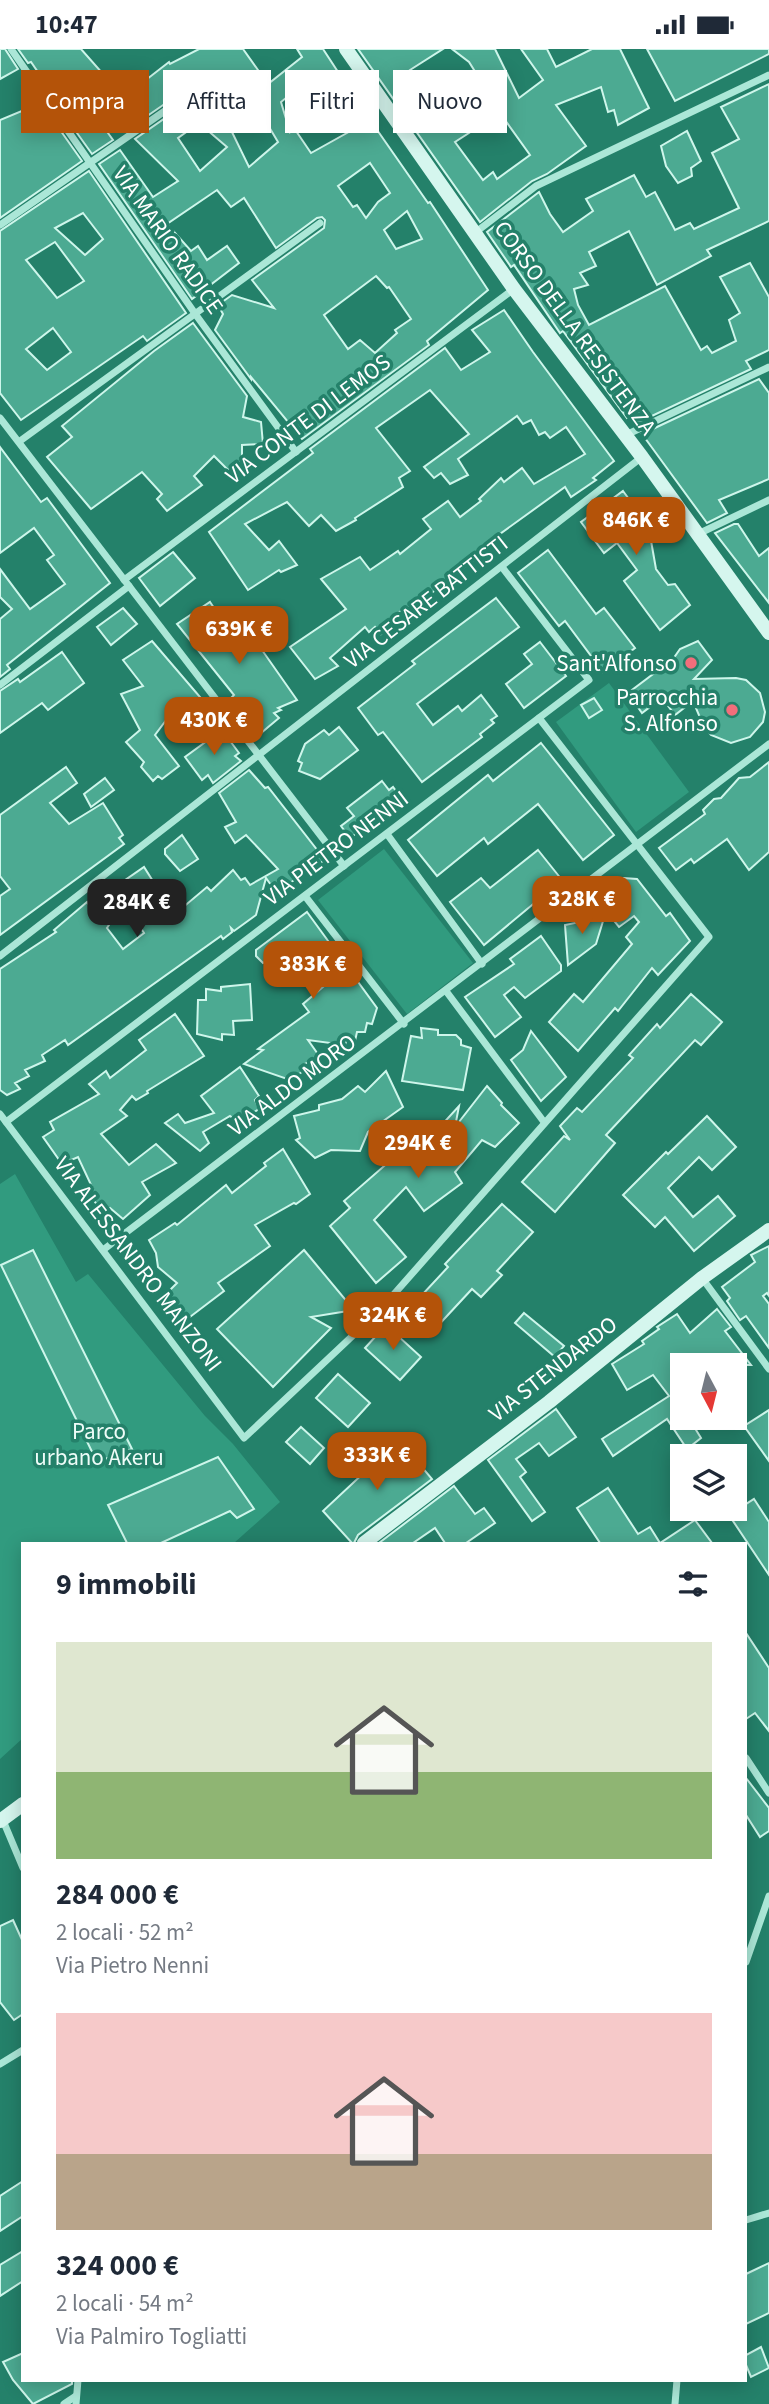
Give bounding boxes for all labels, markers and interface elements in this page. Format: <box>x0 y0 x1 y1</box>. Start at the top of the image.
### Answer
text: 10:47 <box>35 6 98 43</box>
chip: Compra <box>21 70 149 133</box>
chip: Affitta <box>163 70 271 133</box>
chip: Filtri <box>285 70 379 133</box>
chip: Nuovo <box>393 70 507 133</box>
street label: VIA MARIO RADICE <box>105 159 231 321</box>
street label: CORSO DELLA RESISTENZA <box>486 214 664 442</box>
street label: VIA CONTE DI LEMOS <box>219 346 397 492</box>
pin: 846K € <box>579 497 693 557</box>
text: 846K € <box>602 503 670 536</box>
street label: VIA CESARE BATTISTI <box>337 527 515 677</box>
pin: 639K € <box>182 607 296 666</box>
text: 639K € <box>205 612 273 645</box>
place label: Sant'Alfonso <box>556 647 677 680</box>
marker: Sant'Alfonso <box>683 655 699 671</box>
place label: Parrocchia S. Alfonso <box>616 681 718 740</box>
pin: 430K € <box>157 697 271 757</box>
marker: Parrocchia S. Alfonso <box>724 702 740 718</box>
text: 430K € <box>180 703 248 736</box>
street label: VIA PIETRO NENNI <box>256 782 416 914</box>
pin: 328K € <box>525 877 639 936</box>
pin: 284K € <box>80 879 194 939</box>
text: 328K € <box>548 882 616 915</box>
text: 284K € <box>103 885 171 918</box>
pin: 383K € <box>256 941 370 1001</box>
text: 383K € <box>279 947 347 980</box>
street label: VIA ALDO MORO <box>221 1026 363 1144</box>
pin: 294K € <box>361 1121 475 1180</box>
text: 294K € <box>384 1126 452 1159</box>
street label: VIA ALESSANDRO MANZONI <box>46 1150 230 1378</box>
pin: 324K € <box>336 1293 450 1352</box>
text: 324K € <box>359 1298 427 1331</box>
street label: VIA STENDARDO <box>482 1308 624 1430</box>
north arrow <box>670 1353 747 1430</box>
map controls <box>670 1353 747 1521</box>
park label: Parco urbano Akeru <box>34 1415 164 1474</box>
pin: 333K € <box>320 1433 434 1492</box>
text: 333K € <box>343 1438 411 1471</box>
button: layers <box>670 1444 747 1521</box>
text: 9 immobili <box>56 1563 197 1606</box>
icon: filters <box>674 1565 712 1603</box>
icon: home <box>321 1687 447 1813</box>
text: 284 000 € <box>56 1873 179 1916</box>
text: 2 locali · 52 m² <box>56 1916 194 1949</box>
text: Via Pietro Nenni <box>56 1949 209 1982</box>
icon: home <box>321 2058 447 2184</box>
text: 324 000 € <box>56 2244 179 2287</box>
text: 2 locali · 54 m² <box>56 2287 194 2320</box>
text: Via Palmiro Togliatti <box>56 2320 247 2353</box>

